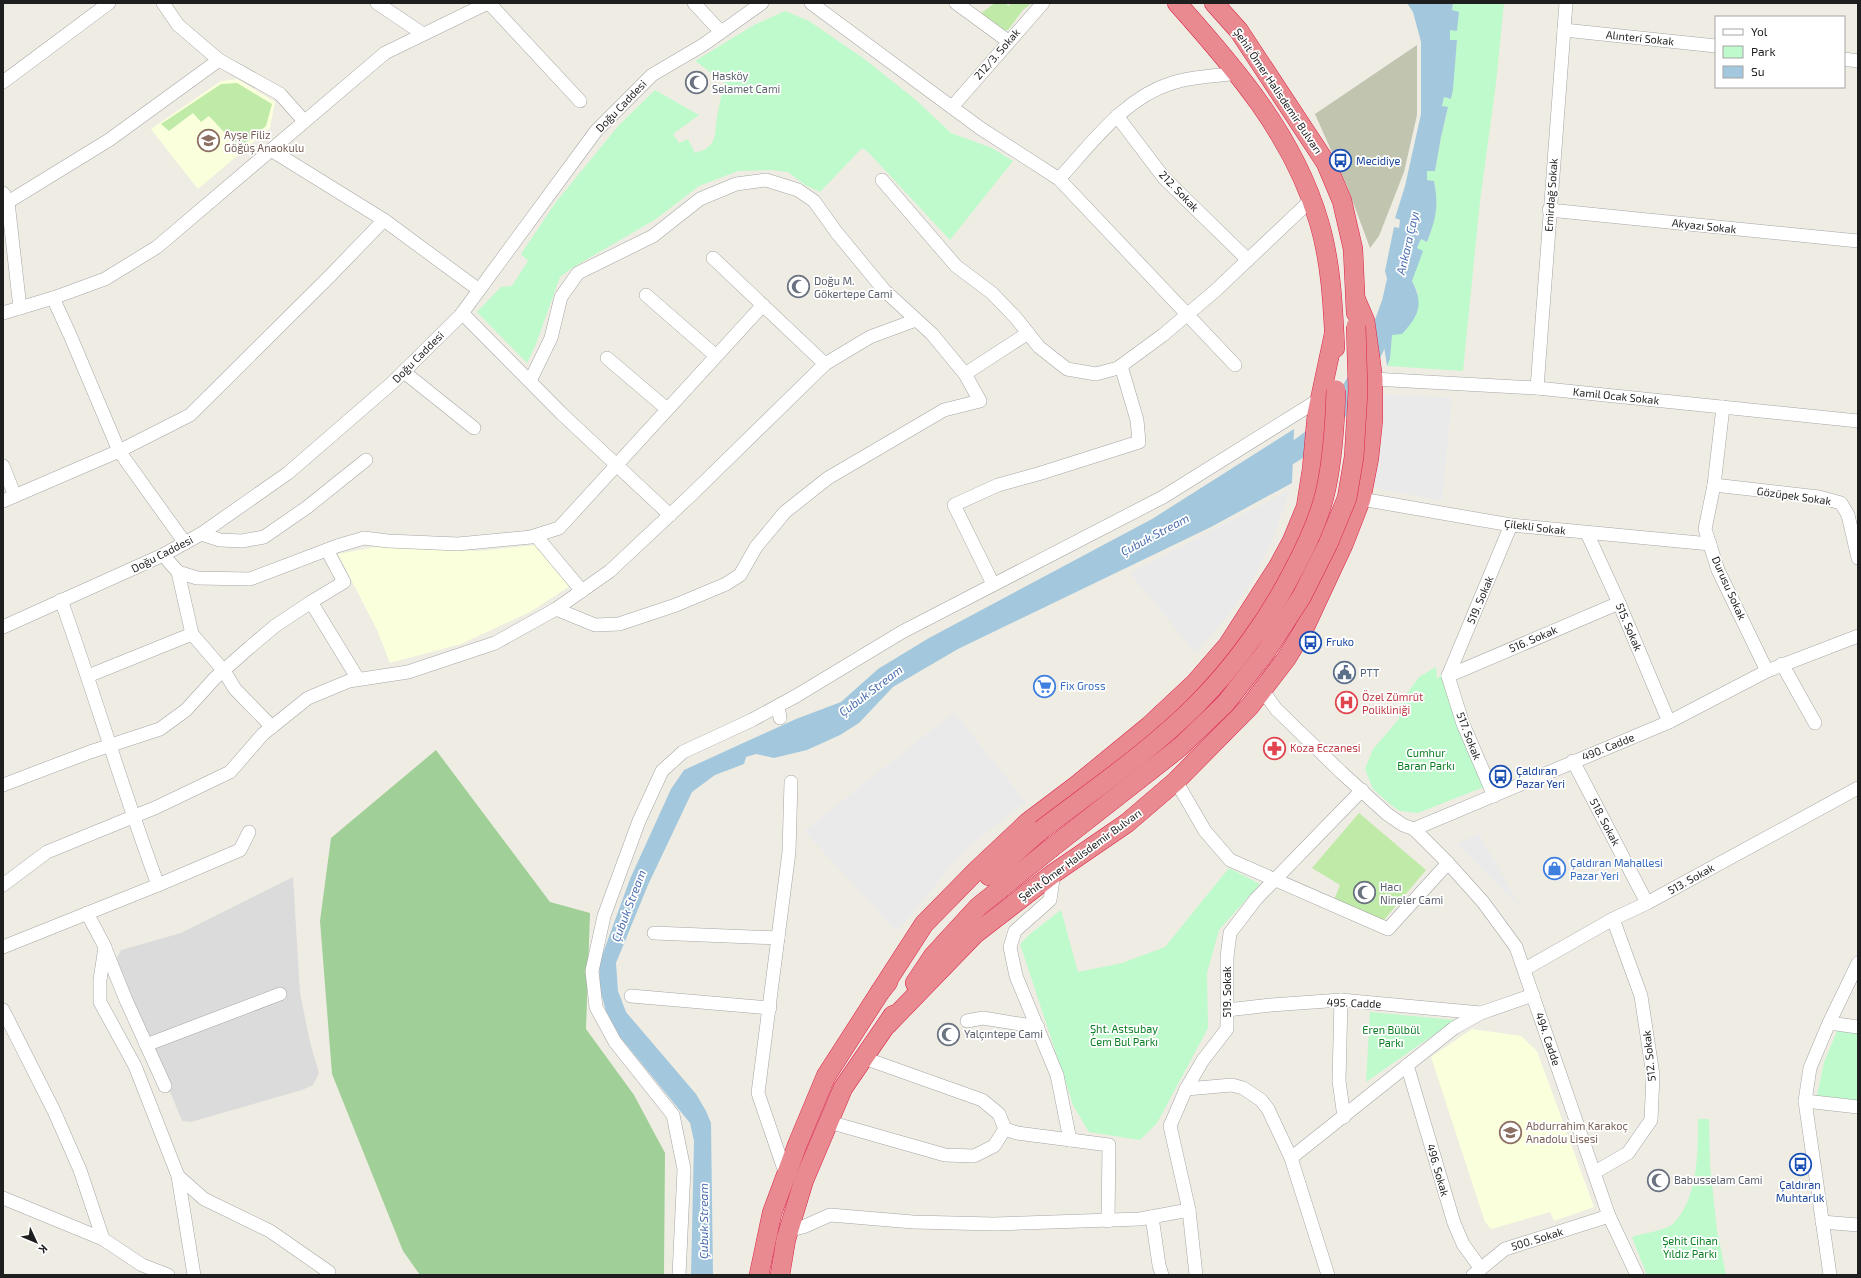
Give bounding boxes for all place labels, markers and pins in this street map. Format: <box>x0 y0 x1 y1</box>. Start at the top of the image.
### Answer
mosque icon: Hasköy Selamet Cami <box>683 69 709 95</box>
place label: Hasköy Selamet Cami <box>712 69 780 95</box>
school or university icon: Ayşe Filiz Göğüş Anaokulu <box>195 128 221 154</box>
place label: Ayşe Filiz Göğüş Anaokulu <box>224 128 304 155</box>
bus stop icon: Mecidiye <box>1327 148 1353 174</box>
place label: Mecidiye <box>1356 154 1400 167</box>
mosque icon: Doğu M. Gökertepe Cami <box>786 274 812 300</box>
place label: Doğu M. Gökertepe Cami <box>814 274 892 300</box>
bus stop icon: Fruko <box>1298 629 1324 655</box>
place label: Fruko <box>1326 635 1354 648</box>
public building icon: PTT <box>1331 660 1357 686</box>
place label: PTT <box>1360 666 1380 679</box>
supermarket icon: Fix Gross <box>1031 673 1057 699</box>
place label: Fix Gross <box>1060 679 1106 692</box>
place label: Özel Zümrüt Polikliniği <box>1362 689 1423 716</box>
hospital icon: Özel Zümrüt Polikliniği <box>1333 690 1359 716</box>
pharmacy icon: Koza Eczanesi <box>1262 735 1288 761</box>
place label: Koza Eczanesi <box>1290 741 1361 754</box>
bus stop icon: Çaldıran Pazar Yeri <box>1488 764 1514 790</box>
place label: Çaldıran Pazar Yeri <box>1516 764 1565 790</box>
shop icon: Çaldıran Mahallesi Pazar Yeri <box>1542 856 1568 882</box>
place label: Çaldıran Mahallesi Pazar Yeri <box>1570 856 1663 882</box>
mosque icon: Hacı Nineler Cami <box>1351 880 1377 906</box>
place label: Hacı Nineler Cami <box>1380 880 1443 906</box>
mosque icon: Yalçıntepe Cami <box>936 1021 962 1047</box>
place label: Yalçıntepe Cami <box>964 1027 1043 1041</box>
school or university icon: Abdurrahim Karakoç Anadolu Lisesi <box>1498 1119 1524 1145</box>
place label: Abdurrahim Karakoç Anadolu Lisesi <box>1526 1119 1628 1145</box>
bus stop icon: Çaldıran Muhtarlık <box>1787 1152 1813 1178</box>
mosque icon: Babusselam Cami <box>1646 1167 1672 1193</box>
place label: Babusselam Cami <box>1674 1173 1763 1186</box>
place label: Çaldıran Muhtarlık <box>1776 1178 1825 1204</box>

